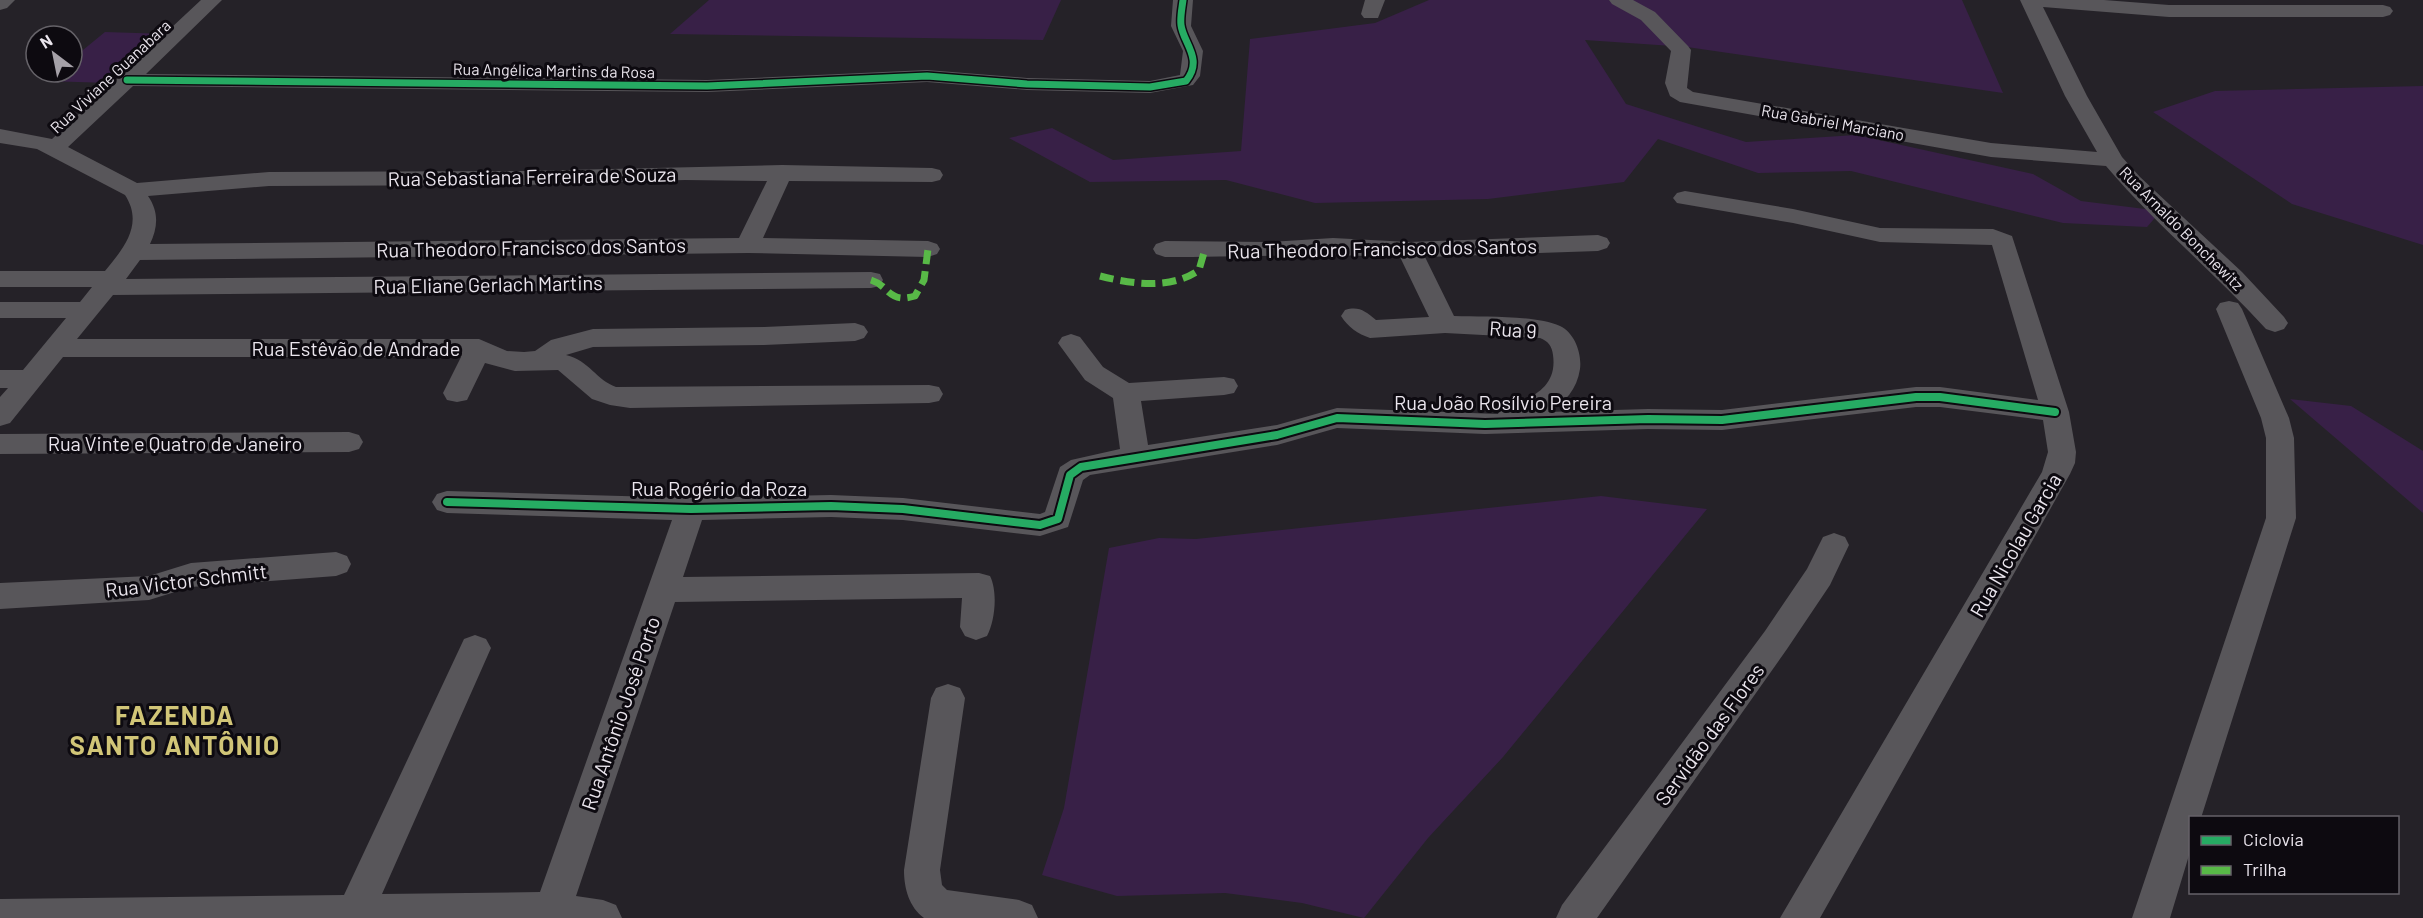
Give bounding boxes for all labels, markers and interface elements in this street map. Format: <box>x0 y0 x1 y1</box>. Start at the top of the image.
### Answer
street label: Rua Viviane Guanabara <box>46 15 174 137</box>
north arrow <box>24 24 84 84</box>
text: N <box>36 30 55 52</box>
street label: Rua Angélica Martins da Rosa <box>453 59 655 81</box>
street label: Rua Gabriel Marciano <box>1760 100 1906 144</box>
street label: Rua Sebastiana Ferreira de Souza <box>387 161 677 191</box>
street label: Rua Arnaldo Bonchewitz <box>2116 162 2248 294</box>
street label: Rua Theodoro Francisco dos Santos <box>376 232 686 262</box>
street label: Rua Theodoro Francisco dos Santos <box>1227 233 1537 263</box>
street label: Rua Eliane Gerlach Martins <box>373 270 603 298</box>
street label: Rua 9 <box>1488 315 1538 343</box>
street label: Rua Estêvão de Andrade <box>252 336 460 360</box>
street label: Rua João Rosílvio Pereira <box>1394 390 1612 414</box>
street label: Rua Vinte e Quatro de Janeiro <box>48 431 302 455</box>
street label: Rua Nicolau Garcia <box>1964 469 2066 621</box>
street label: Rua Rogério da Roza <box>631 476 807 500</box>
street label: Rua Victor Schmitt <box>104 558 268 602</box>
street label: Rua Antônio José Porto <box>576 613 664 813</box>
street label: Servidão das Flores <box>1649 658 1769 810</box>
district label: FAZENDA SANTO ANTÔNIO <box>69 699 281 760</box>
legend <box>2189 816 2399 894</box>
text: Ciclovia <box>2243 828 2304 850</box>
text: Trilha <box>2243 858 2287 880</box>

